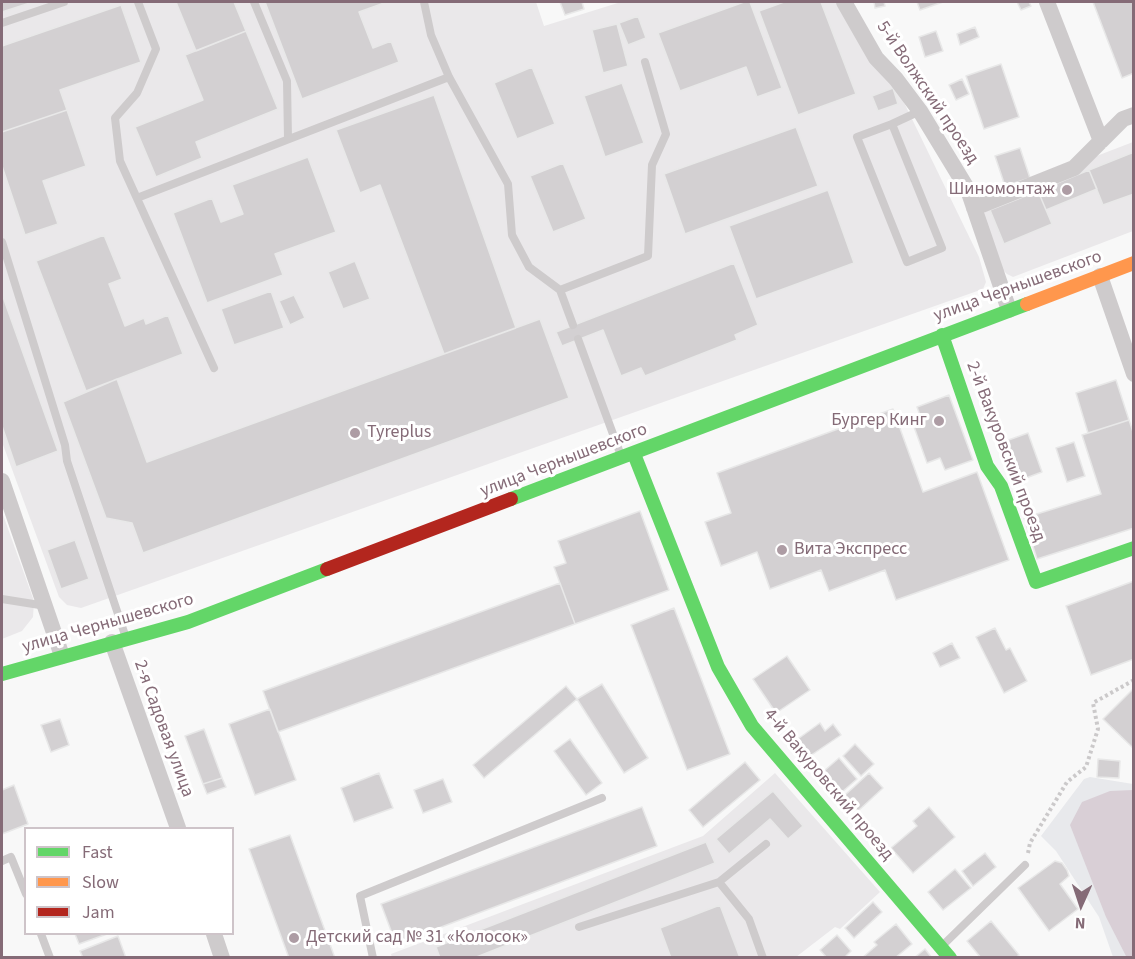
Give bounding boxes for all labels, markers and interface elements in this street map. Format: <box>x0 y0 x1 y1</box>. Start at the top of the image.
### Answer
street label: 5-й Волжский проезд <box>871 17 983 169</box>
place label: Шиномонтаж <box>949 179 1055 201</box>
marker: Шиномонтаж <box>1060 183 1074 197</box>
street label: улица Чернышевского <box>931 247 1105 327</box>
street label: 2-й Вакуровский проезд <box>961 359 1049 545</box>
place label: Бургер Кинг <box>831 410 927 432</box>
marker: Бургер Кинг <box>932 414 946 428</box>
street label: улица Чернышевского <box>477 419 651 503</box>
place label: Tyreplus <box>367 422 431 444</box>
marker: Tyreplus <box>348 426 362 440</box>
place label: Вита Экспресс <box>794 539 907 561</box>
marker: Вита Экспресс <box>775 543 789 557</box>
street label: улица Чернышевского <box>20 589 196 659</box>
street label: 2-я Садовая улица <box>128 658 198 800</box>
street label: 4-й Вакуровский проезд <box>758 705 898 865</box>
legend <box>24 827 234 935</box>
text: Fast <box>82 840 113 865</box>
text: Slow <box>82 870 119 895</box>
north arrow <box>1051 875 1111 935</box>
text: Jam <box>82 900 115 925</box>
text: N <box>1074 912 1086 934</box>
place label: Детский сад № 31 «Колосок» <box>306 927 528 949</box>
marker: Детский сад № 31 «Колосок» <box>287 931 301 945</box>

